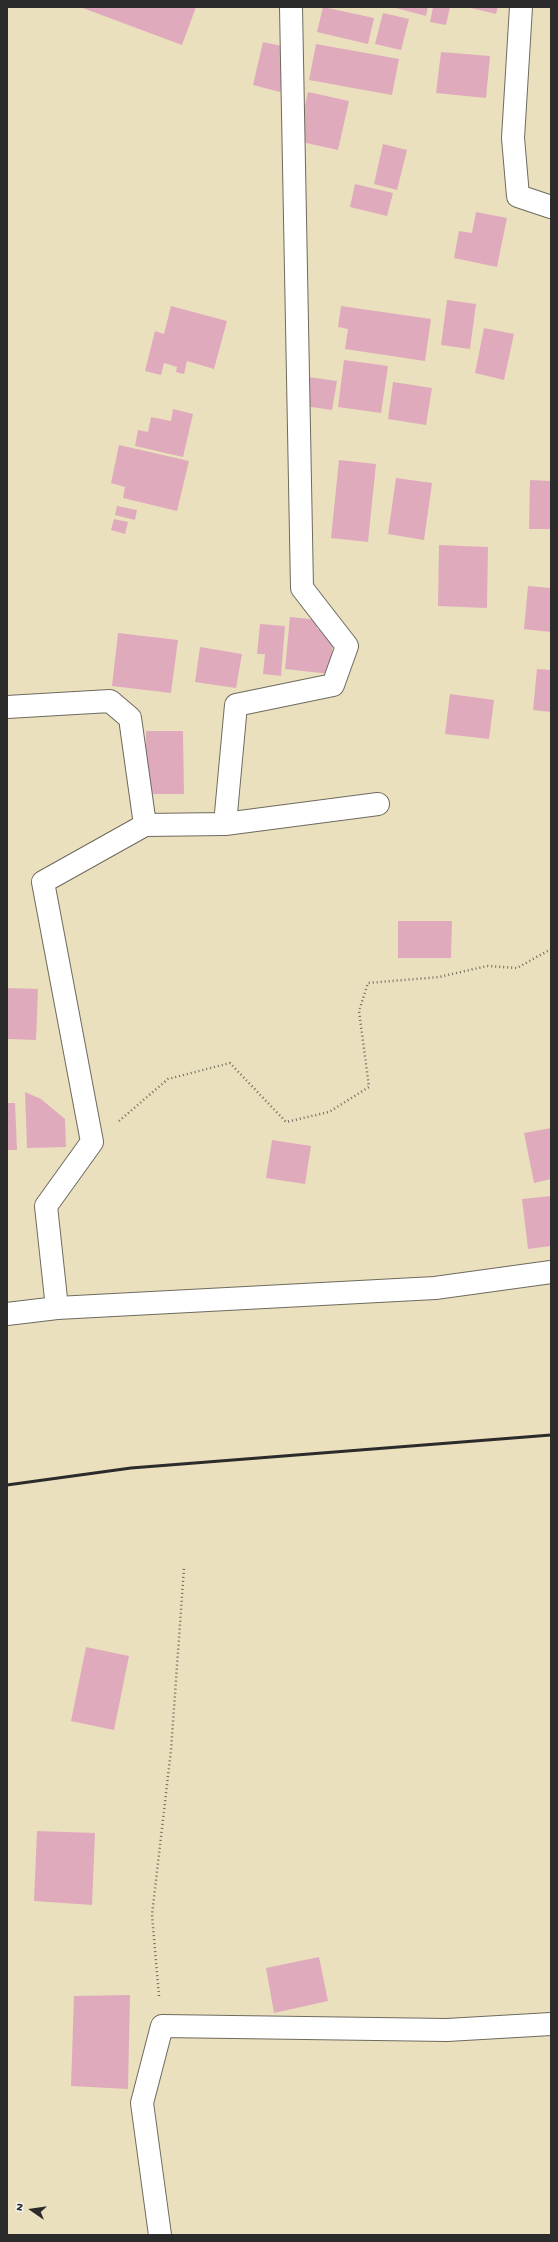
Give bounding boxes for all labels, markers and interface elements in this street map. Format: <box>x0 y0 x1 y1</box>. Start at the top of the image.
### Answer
north arrow <box>12 2190 52 2230</box>
text: N <box>14 2202 27 2212</box>

